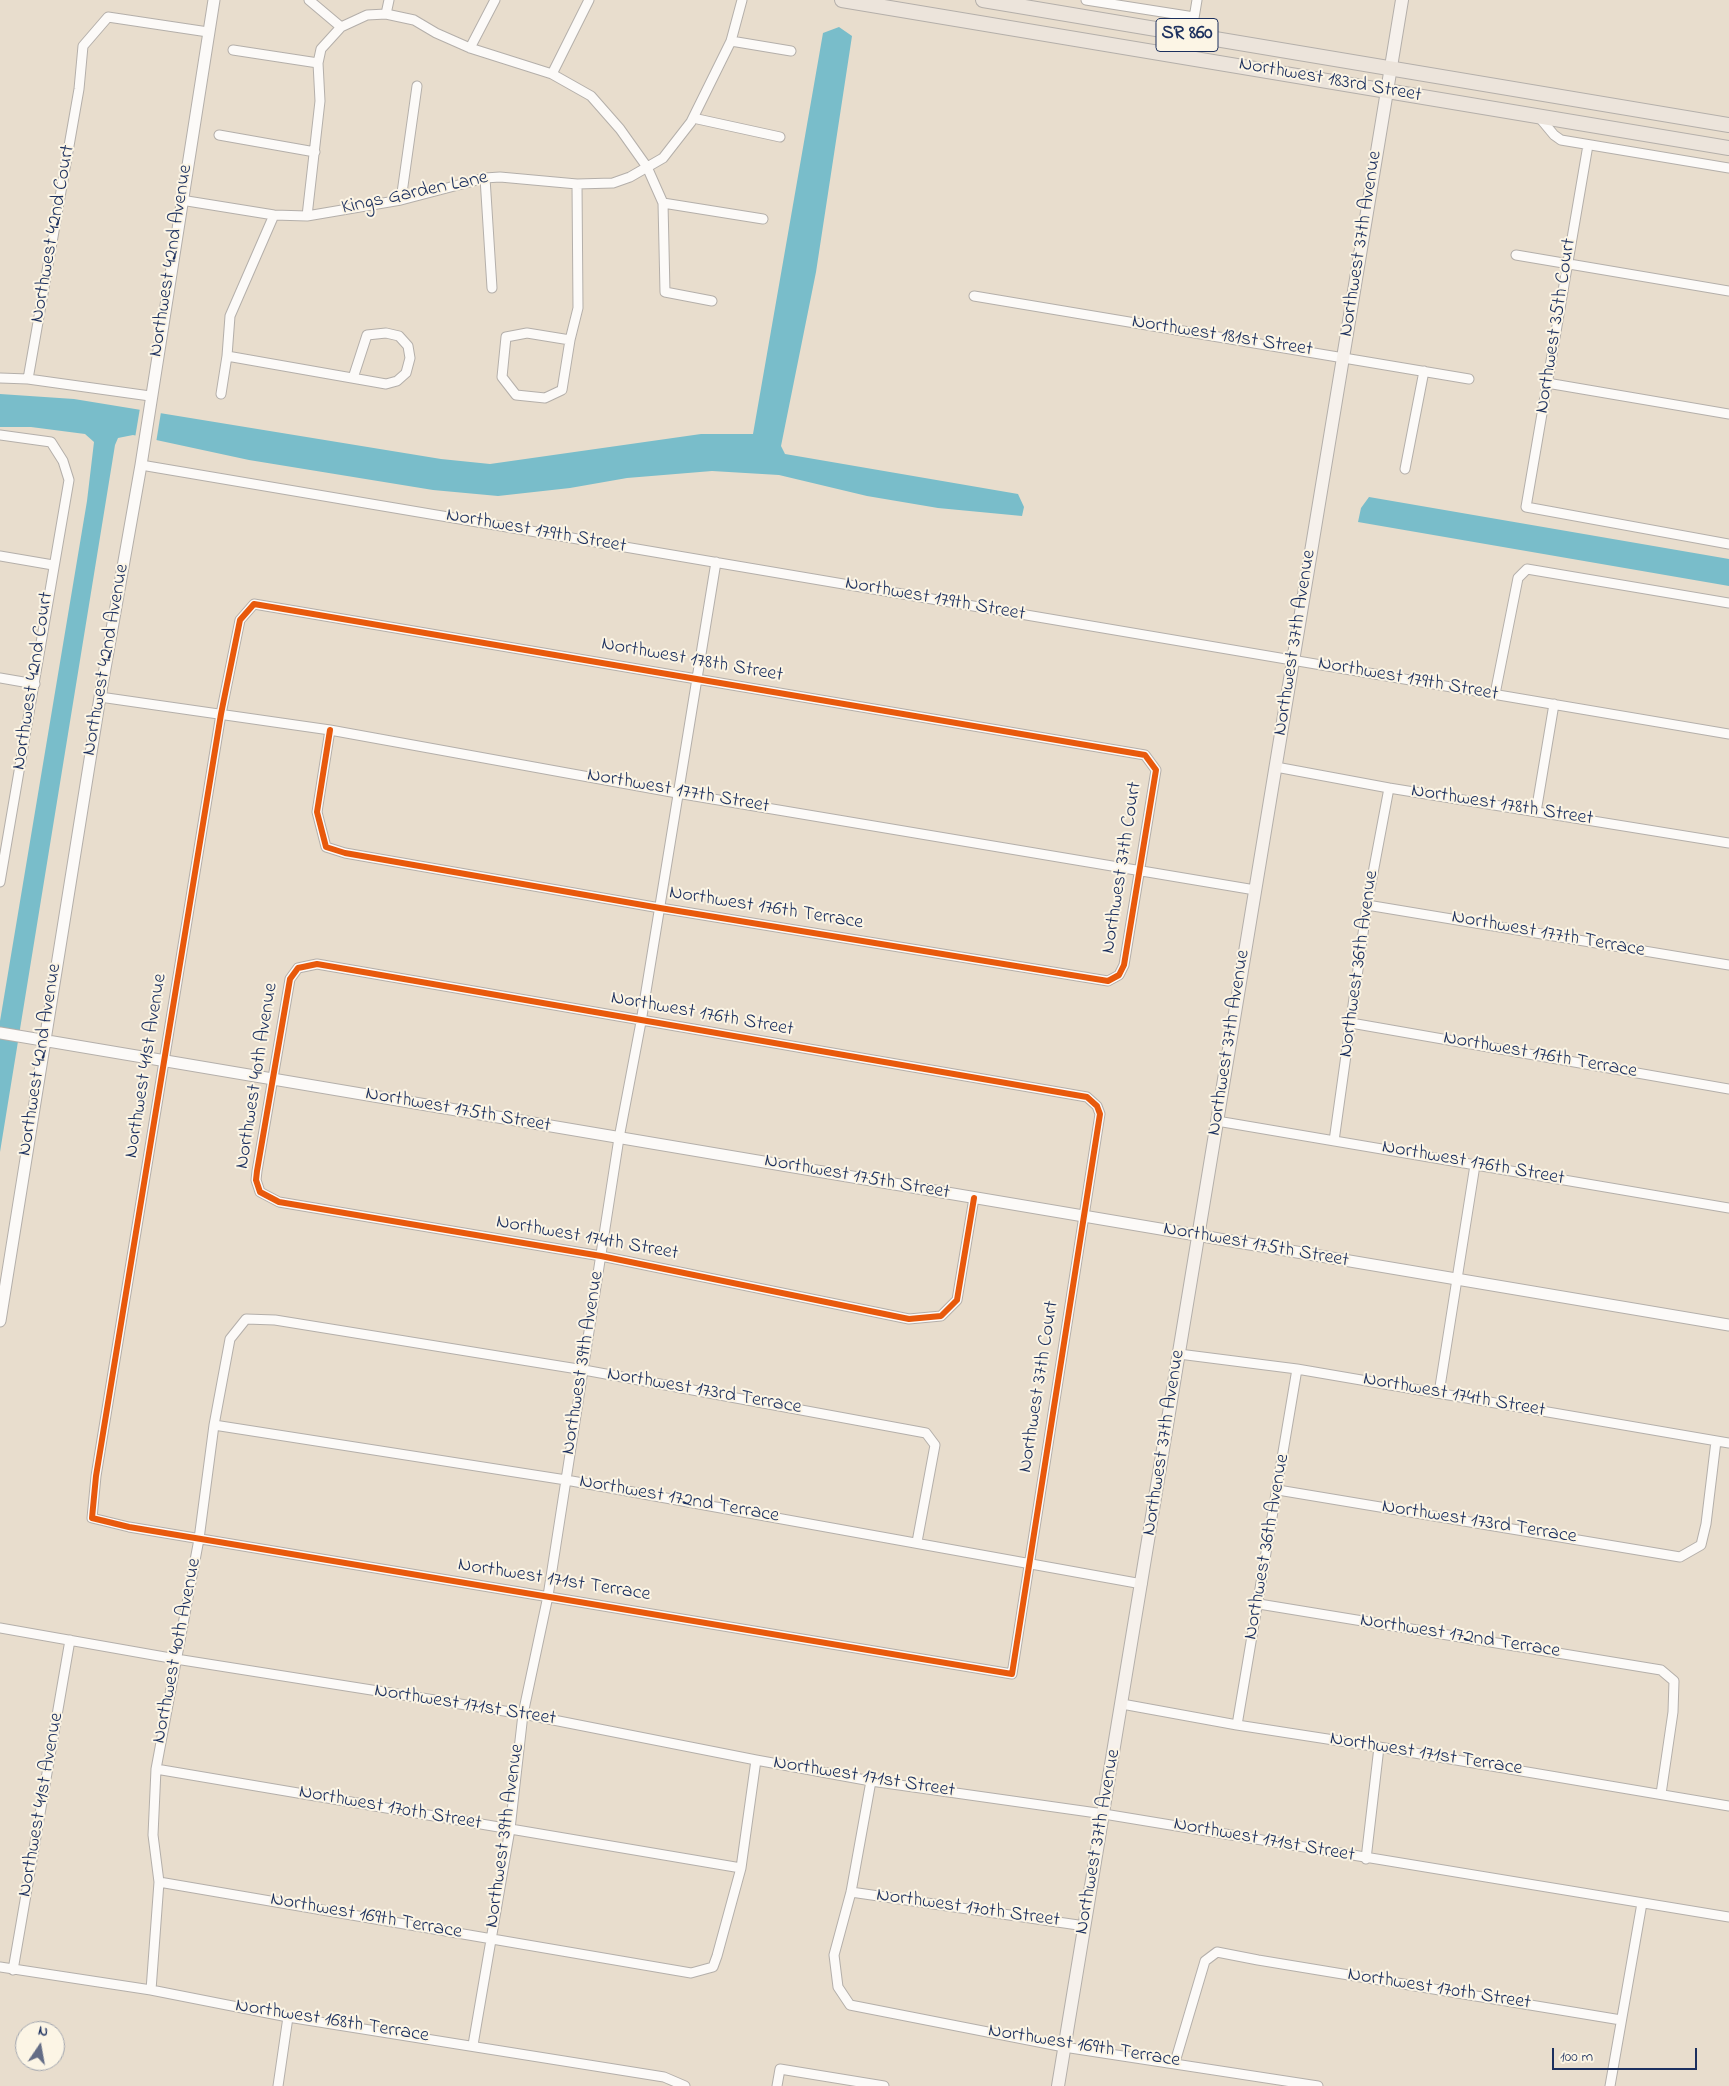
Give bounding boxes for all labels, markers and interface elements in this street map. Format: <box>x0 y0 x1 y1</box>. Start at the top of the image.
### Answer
road number: SR 860 <box>1156 18 1218 52</box>
street label: Northwest 183rd Street <box>1237 53 1423 109</box>
street label: Northwest 42nd Court <box>27 143 81 325</box>
street label: Northwest 37th Avenue <box>1335 149 1389 339</box>
street label: Northwest 42nd Avenue <box>145 163 199 359</box>
street label: Kings Garden Lane <box>340 167 490 221</box>
street label: Northwest 35th Court <box>1531 237 1583 415</box>
street label: Northwest 181st Street <box>1130 311 1314 363</box>
street label: Northwest 179th Street <box>444 504 628 560</box>
street label: Northwest 37th Avenue <box>1269 548 1323 738</box>
street label: Northwest 42nd Avenue <box>78 562 136 758</box>
street label: Northwest 179th Street <box>843 572 1027 628</box>
street label: Northwest 42nd Court <box>8 590 60 772</box>
street label: Northwest 178th Street <box>599 633 785 689</box>
street label: Northwest 179th Street <box>1316 652 1500 708</box>
street label: Northwest 177th Street <box>585 764 771 820</box>
street label: Northwest 37th Court <box>1098 780 1148 956</box>
street label: Northwest 178th Street <box>1409 780 1595 832</box>
street label: Northwest 36th Avenue <box>1335 869 1385 1059</box>
street label: Northwest 176th Terrace <box>667 882 865 936</box>
street label: Northwest 177th Terrace <box>1449 906 1647 964</box>
street label: Northwest 37th Avenue <box>1203 948 1257 1138</box>
street label: Northwest 42nd Avenue <box>14 962 68 1158</box>
street label: Northwest 41st Avenue <box>121 972 173 1160</box>
street label: Northwest 40th Avenue <box>231 981 285 1171</box>
street label: Northwest 176th Street <box>609 987 795 1043</box>
street label: Northwest 176th Terrace <box>1441 1027 1639 1085</box>
street label: Northwest 175th Street <box>363 1083 553 1139</box>
street label: Northwest 176th Street <box>1380 1136 1566 1192</box>
street label: Northwest 175th Street <box>762 1150 952 1206</box>
street label: Northwest 174th Street <box>494 1211 680 1267</box>
street label: Northwest 175th Street <box>1161 1218 1351 1274</box>
street label: Northwest 39th Avenue <box>558 1269 610 1457</box>
street label: Northwest 37th Court <box>1015 1299 1065 1475</box>
street label: Northwest 37th Avenue <box>1138 1348 1192 1538</box>
street label: Northwest 173rd Terrace <box>605 1363 803 1421</box>
street label: Northwest 174th Street <box>1361 1368 1547 1424</box>
street label: Northwest 36th Avenue <box>1240 1452 1296 1642</box>
street label: Northwest 172nd Terrace <box>577 1471 781 1529</box>
street label: Northwest 173rd Terrace <box>1380 1496 1578 1550</box>
street label: Northwest 171st Terrace <box>456 1554 652 1608</box>
street label: Northwest 40th Avenue <box>148 1556 208 1746</box>
street label: Northwest 172nd Terrace <box>1358 1609 1562 1665</box>
street label: Northwest 171st Street <box>372 1680 558 1732</box>
street label: Northwest 41st Avenue <box>14 1711 70 1899</box>
street label: Northwest 171st Terrace <box>1328 1728 1524 1782</box>
street label: Northwest 39th Avenue <box>481 1742 531 1930</box>
street label: Northwest 37th Avenue <box>1071 1747 1127 1937</box>
street label: Northwest 171st Street <box>771 1752 957 1804</box>
street label: Northwest 170th Street <box>297 1781 483 1837</box>
street label: Northwest 171st Street <box>1172 1813 1356 1869</box>
street label: Northwest 170th Street <box>875 1884 1061 1934</box>
street label: Northwest 169th Terrace <box>268 1888 464 1946</box>
street label: Northwest 170th Street <box>1346 1964 1532 2016</box>
street label: Northwest 168th Terrace <box>234 1995 430 2049</box>
street label: Northwest 169th Terrace <box>986 2020 1182 2074</box>
north arrow <box>15 2021 65 2071</box>
text: N <box>36 2021 50 2043</box>
scale bar <box>1554 2038 1699 2070</box>
text: 100 m <box>1560 2046 1593 2068</box>

